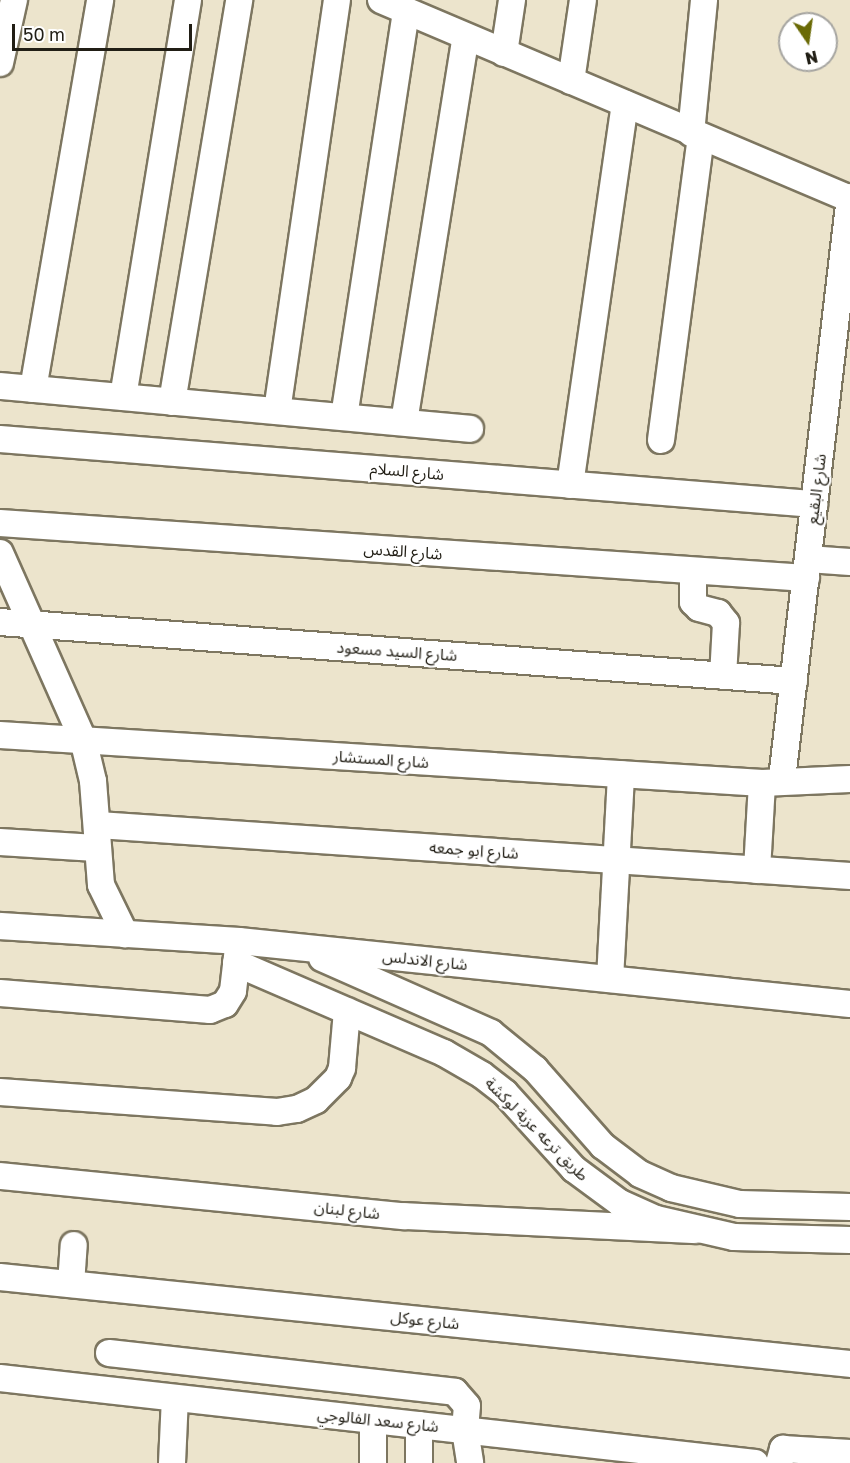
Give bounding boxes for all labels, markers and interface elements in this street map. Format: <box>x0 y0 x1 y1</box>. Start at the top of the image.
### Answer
scale bar <box>15 12 195 50</box>
north arrow <box>778 12 838 72</box>
text: 50 m <box>23 23 65 45</box>
text: N <box>803 46 820 69</box>
street label: شارع البقيع <box>802 453 830 525</box>
street label: شارع السلام <box>369 458 445 484</box>
street label: شارع القدس <box>363 539 443 563</box>
street label: شارع السيد مسعود <box>336 637 458 665</box>
street label: شارع المستشار <box>332 746 430 772</box>
street label: شارع ابو جمعه <box>429 837 519 863</box>
street label: شارع الاندلس <box>381 946 469 974</box>
street label: طريق ترعه عزبة لوكشة <box>481 1073 593 1185</box>
street label: شارع لبنان <box>313 1197 381 1223</box>
street label: شارع عوكل <box>390 1307 460 1333</box>
street label: شارع سعد الفالوجي <box>316 1404 440 1436</box>

